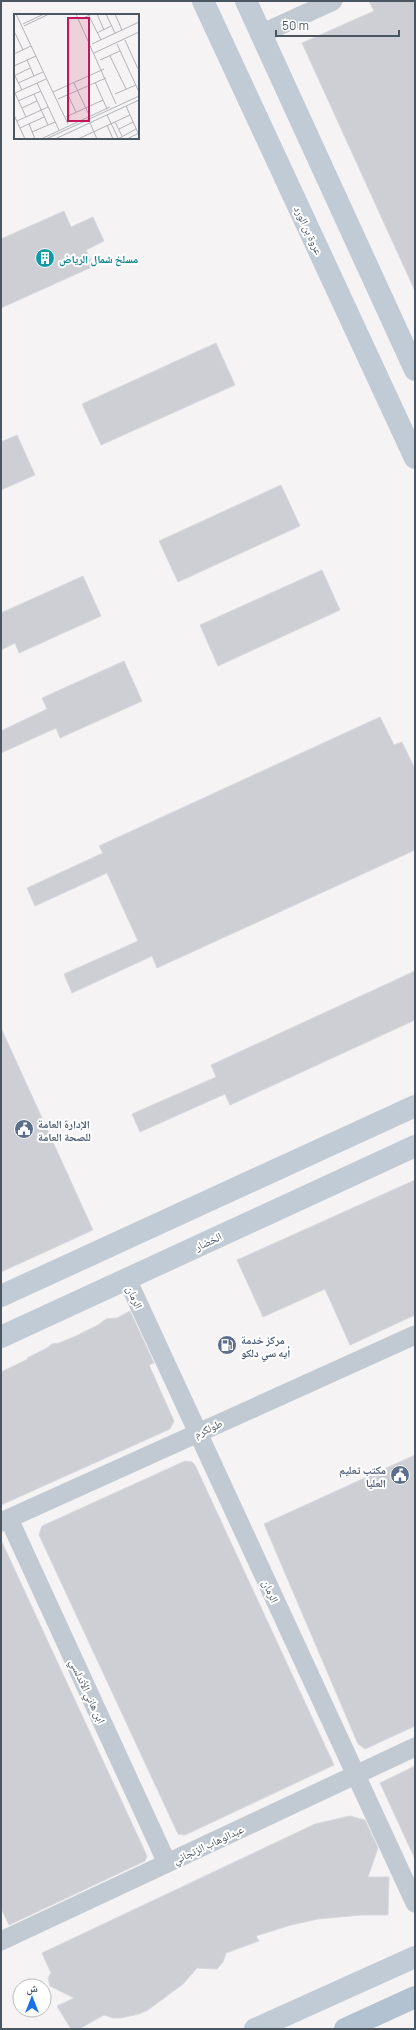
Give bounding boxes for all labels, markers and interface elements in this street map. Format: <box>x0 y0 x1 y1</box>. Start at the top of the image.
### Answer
scale bar <box>276 12 399 38</box>
inset map <box>14 14 139 139</box>
text: 50 m <box>282 17 309 34</box>
street label: عروة بن الورد <box>291 203 327 257</box>
building icon: مسلخ شمال الرياض <box>34 247 56 269</box>
place label: مسلخ شمال الرياض <box>59 251 138 267</box>
place label: الإدارة العامة للصحة العامة <box>38 1116 91 1144</box>
public building icon: الإدارة العامة للصحة العامة <box>13 1118 35 1140</box>
street label: الخضار <box>191 1228 224 1254</box>
street label: الرمان <box>123 1283 147 1311</box>
place label: مركز خدمة أيه سي دلكو <box>241 1332 290 1361</box>
fuel station icon: مركز خدمة أيه سي دلكو <box>216 1334 238 1356</box>
street label: طولكرم <box>191 1415 225 1441</box>
place label: مكتب تعليم العليا <box>339 1462 386 1490</box>
public building icon: مكتب تعليم العليا <box>389 1464 411 1486</box>
street label: الرمان <box>259 1577 283 1605</box>
street label: ابن هاني الأندلسي <box>65 1656 109 1726</box>
street label: عبدالوهاب الزنجاني <box>170 1821 247 1869</box>
north arrow <box>12 1978 52 2018</box>
text: ش <box>26 1980 38 1996</box>

